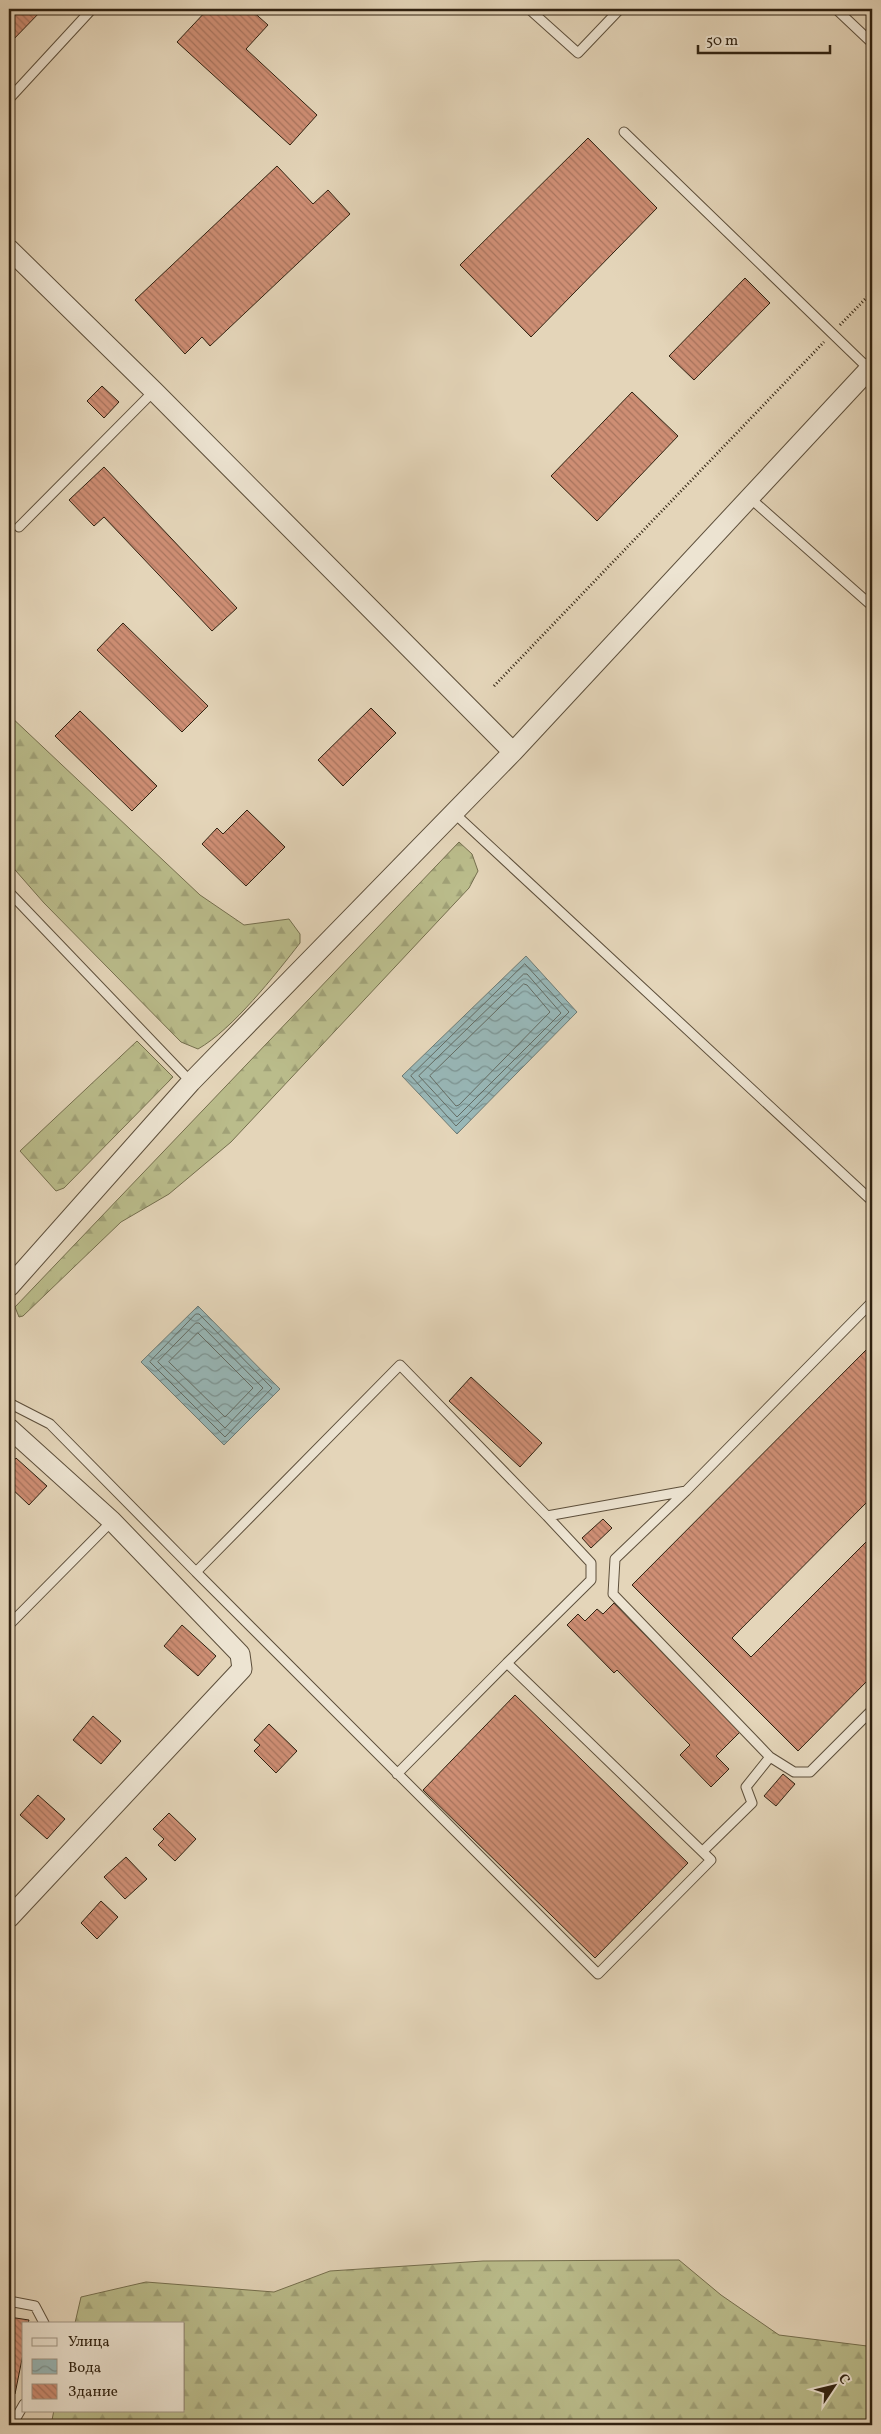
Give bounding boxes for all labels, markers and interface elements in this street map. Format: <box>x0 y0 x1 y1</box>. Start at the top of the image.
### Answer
scale bar <box>698 22 831 54</box>
text: 50 m <box>706 31 738 52</box>
legend <box>22 2322 185 2412</box>
text: Улица <box>68 2332 110 2353</box>
text: Вода <box>68 2358 101 2379</box>
north arrow <box>808 2362 858 2412</box>
text: С <box>833 2370 854 2389</box>
text: Здание <box>68 2382 118 2403</box>

